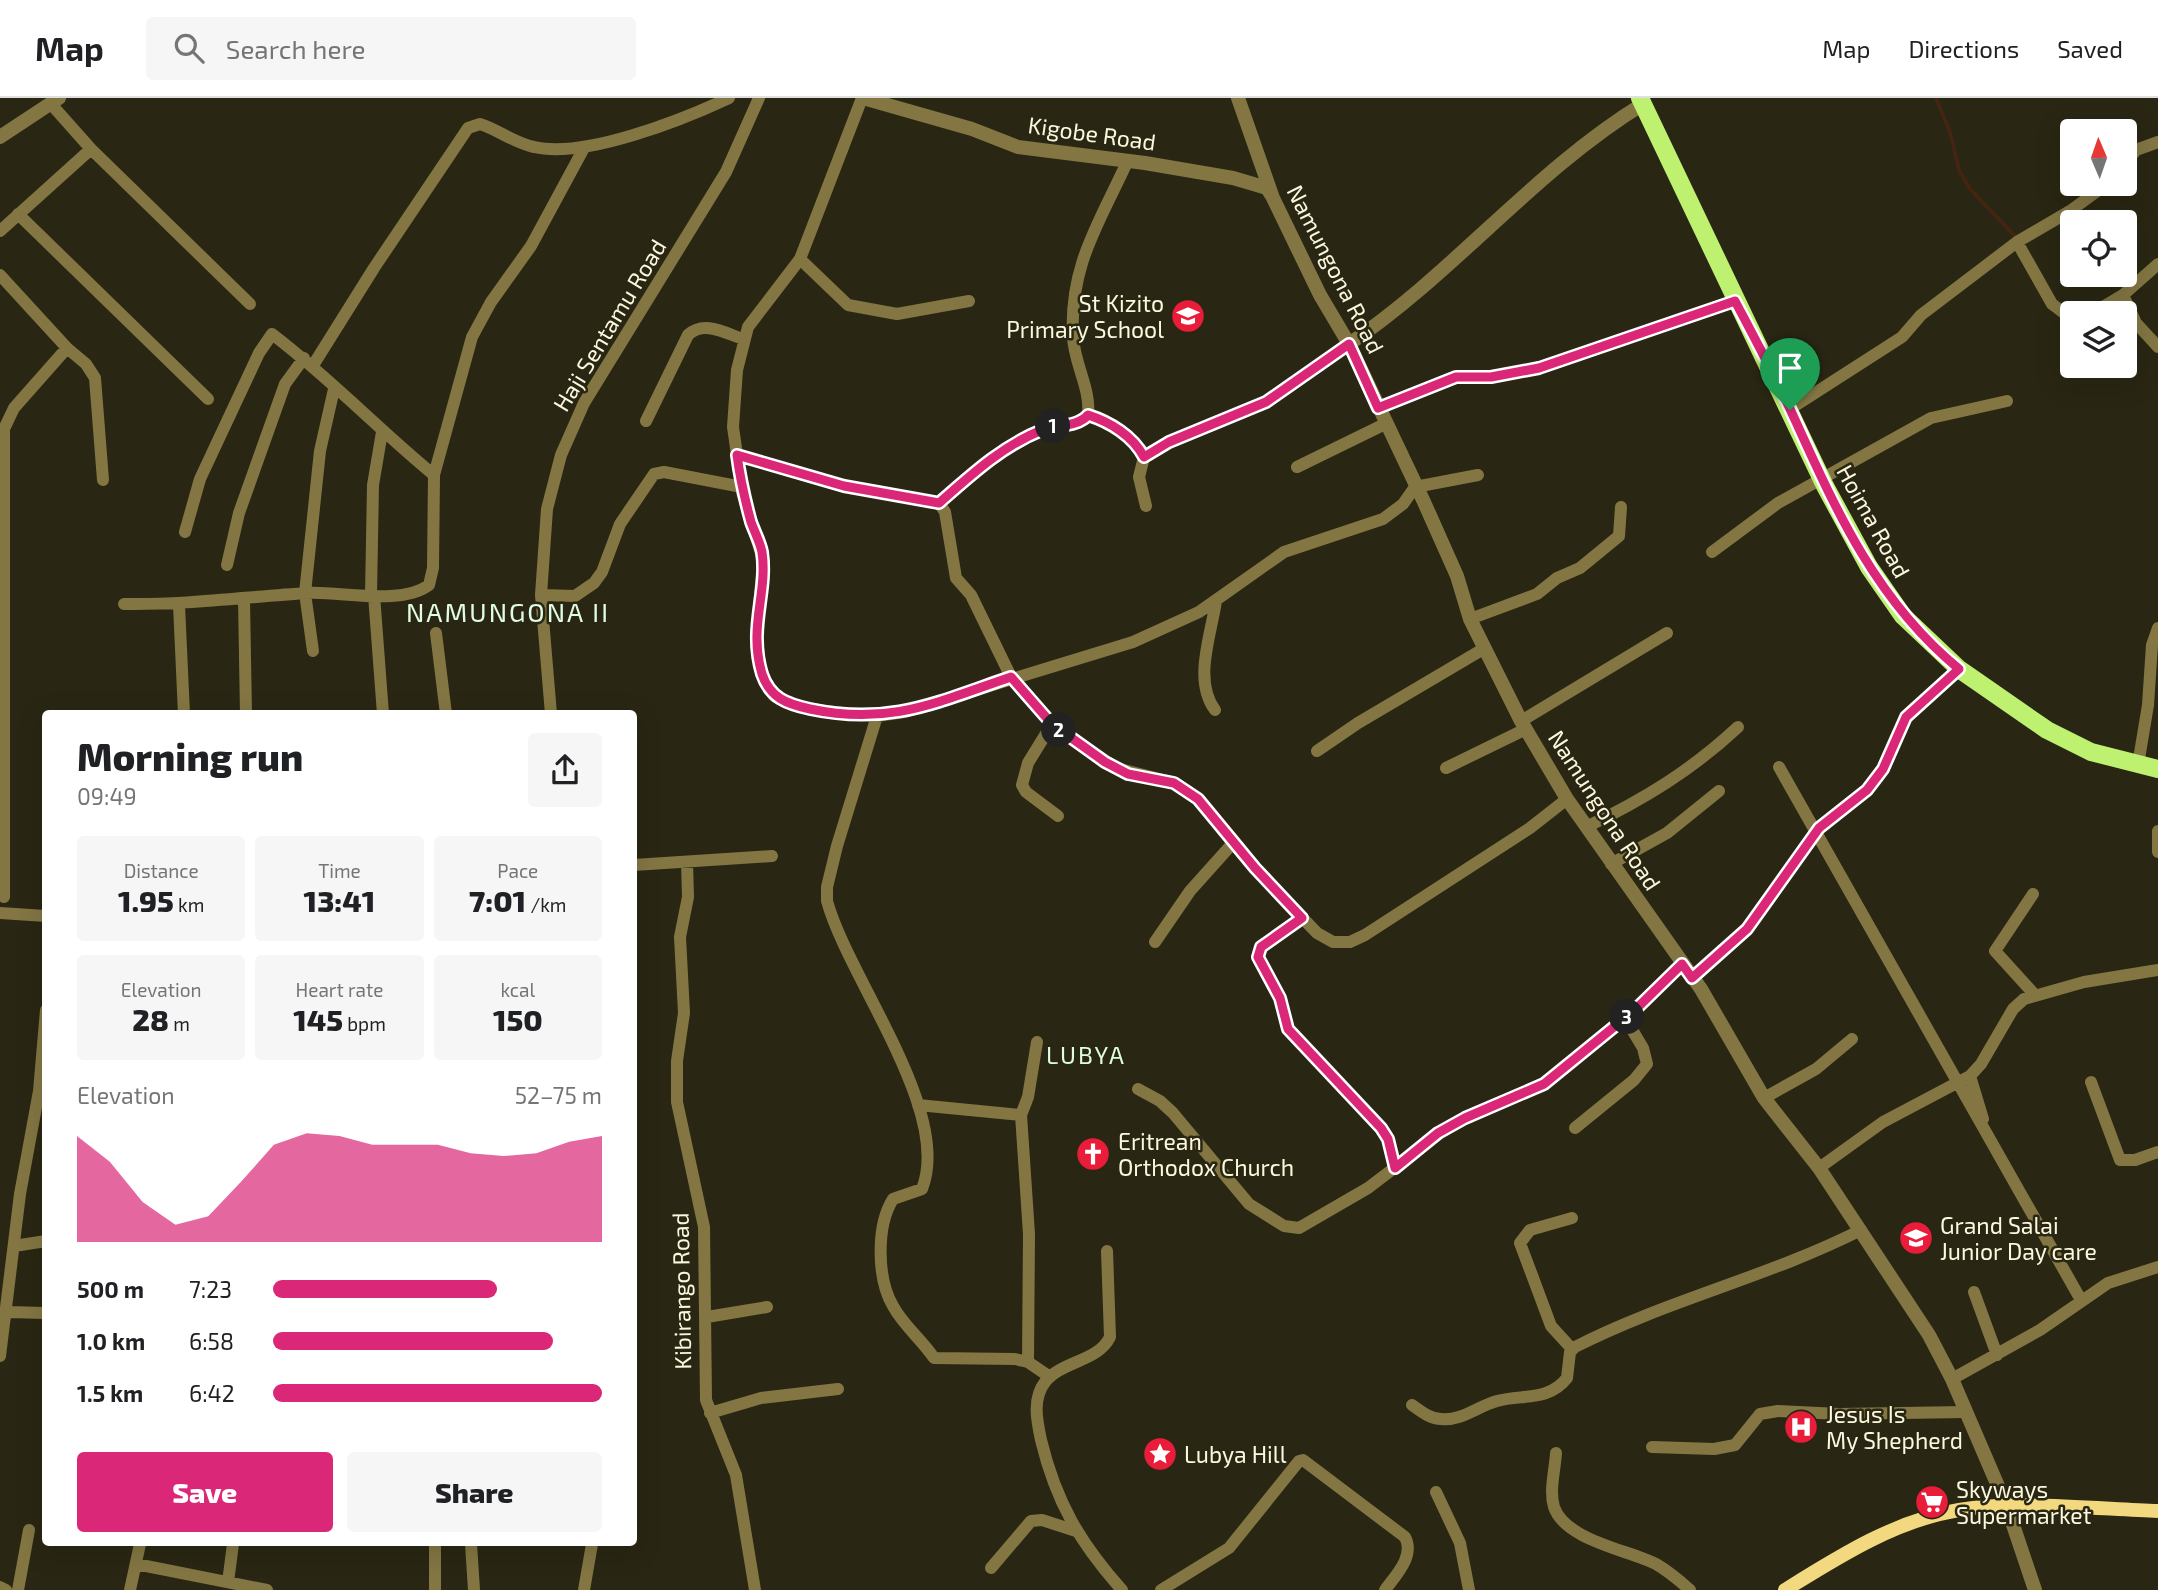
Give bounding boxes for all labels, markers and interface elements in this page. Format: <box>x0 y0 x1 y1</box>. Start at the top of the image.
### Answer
search box <box>146 17 636 80</box>
text: Map <box>35 28 104 68</box>
icon: search <box>170 29 208 67</box>
text: Search here <box>226 33 365 64</box>
text: Map <box>1822 34 1870 63</box>
text: Directions <box>1908 34 2019 63</box>
text: Saved <box>2057 34 2123 63</box>
street label: Kigobe Road <box>1026 110 1158 156</box>
north arrow <box>2060 119 2137 196</box>
map controls <box>2060 119 2137 378</box>
street label: Namungona Road <box>1281 180 1391 358</box>
button: locate <box>2060 210 2137 287</box>
street label: Haji Sentamu Road <box>547 234 671 416</box>
place label: St Kizito Primary School <box>1006 289 1164 343</box>
school or university icon: St Kizito Primary School <box>1169 297 1207 335</box>
button: layers <box>2060 301 2137 378</box>
pin <box>1760 338 1820 410</box>
icon: arrive <box>1771 349 1809 387</box>
pin: 1 <box>1036 408 1070 444</box>
text: 1 <box>1048 414 1057 437</box>
street label: Hoima Road <box>1831 460 1917 582</box>
district label: NAMUNGONA II <box>406 596 610 627</box>
pin: 2 <box>1042 712 1076 748</box>
text: 2 <box>1053 718 1064 741</box>
street label: Namungona Road <box>1543 725 1667 895</box>
text: Morning run <box>77 733 303 779</box>
button: share <box>528 733 602 807</box>
text: 09:49 <box>77 782 137 810</box>
text: Distance <box>124 859 199 882</box>
text: Time <box>318 859 361 882</box>
text: Pace <box>497 859 538 882</box>
text: 1.95 <box>118 882 174 918</box>
text: 13:41 <box>304 882 375 918</box>
text: 7:01 <box>469 882 526 918</box>
text: km <box>174 893 204 916</box>
text: /km <box>526 893 567 916</box>
text: Elevation <box>121 978 201 1001</box>
text: Heart rate <box>296 978 383 1001</box>
text: kcal <box>500 978 535 1001</box>
pin: 3 <box>1610 1000 1644 1034</box>
text: 28 <box>132 1001 169 1037</box>
text: 145 <box>293 1001 343 1037</box>
text: 150 <box>493 1001 543 1037</box>
text: 3 <box>1621 1005 1632 1028</box>
text: m <box>169 1012 190 1035</box>
text: bpm <box>343 1012 386 1035</box>
district label: LUBYA <box>1046 1040 1126 1069</box>
text: Elevation <box>77 1081 175 1109</box>
text: 52–75 m <box>515 1081 602 1109</box>
place label: Eritrean Orthodox Church <box>1118 1127 1294 1181</box>
church icon: Eritrean Orthodox Church <box>1074 1135 1112 1173</box>
place label: Grand Salai Junior Day care <box>1940 1211 2097 1265</box>
street label: Kibirango Road <box>666 1212 696 1370</box>
school or university icon: Grand Salai Junior Day care <box>1897 1219 1935 1257</box>
text: 500 m <box>77 1275 144 1303</box>
text: 7:23 <box>189 1275 232 1303</box>
text: 1.0 km <box>77 1327 145 1355</box>
text: 6:58 <box>189 1327 234 1355</box>
text: 1.5 km <box>77 1379 143 1407</box>
text: 6:42 <box>189 1379 235 1407</box>
place label: Jesus Is My Shepherd <box>1826 1400 1963 1454</box>
hospital icon: Jesus Is My Shepherd <box>1782 1408 1820 1446</box>
place icon: Lubya Hill <box>1141 1435 1179 1473</box>
place label: Lubya Hill <box>1184 1440 1287 1468</box>
button: Save <box>77 1452 333 1532</box>
button: Share <box>347 1452 602 1532</box>
place label: Skyways Supermarket <box>1956 1475 2092 1529</box>
supermarket icon: Skyways Supermarket <box>1913 1483 1951 1521</box>

